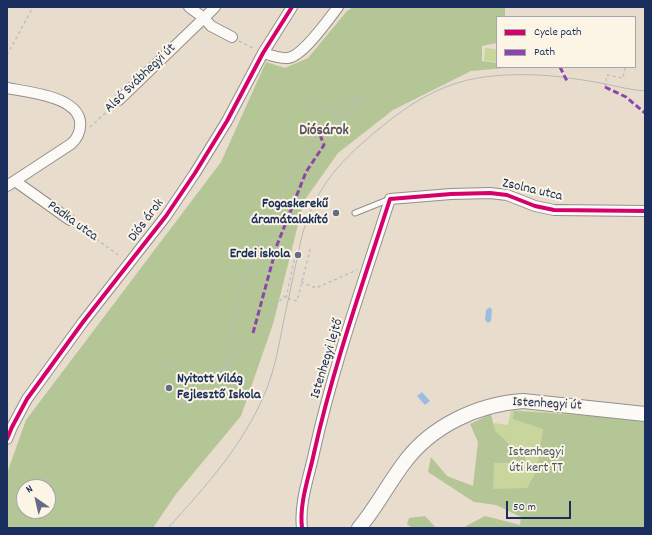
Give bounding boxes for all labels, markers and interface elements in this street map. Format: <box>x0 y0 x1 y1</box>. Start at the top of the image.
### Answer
legend <box>496 16 636 68</box>
text: Cycle path <box>534 24 582 41</box>
street label: Alsó Svábhegyi út <box>102 41 180 117</box>
text: Path <box>534 44 555 61</box>
district label: Diósárok <box>299 123 349 141</box>
street label: Zsolna utca <box>500 176 564 206</box>
street label: Diós árok <box>125 196 169 246</box>
place label: Fogaskerekű áramátalakító <box>251 197 328 230</box>
street label: Padka utca <box>43 198 101 246</box>
marker: Fogaskerekű áramátalakító <box>331 208 341 218</box>
place label: Erdei iskola <box>230 247 290 263</box>
marker: Erdei iskola <box>293 250 303 260</box>
street label: Istenhegyi lejtő <box>308 317 348 401</box>
place label: Nyitott Világ Fejlesztő Iskola <box>177 372 260 404</box>
marker: Nyitott Világ Fejlesztő Iskola <box>164 383 174 393</box>
street label: Istenhegyi út <box>512 395 582 415</box>
park label: Istenhegyi úti kert TT <box>509 445 563 478</box>
north arrow <box>16 479 56 519</box>
text: N <box>23 482 37 498</box>
scale bar <box>508 493 573 519</box>
text: 50 m <box>513 499 536 516</box>

